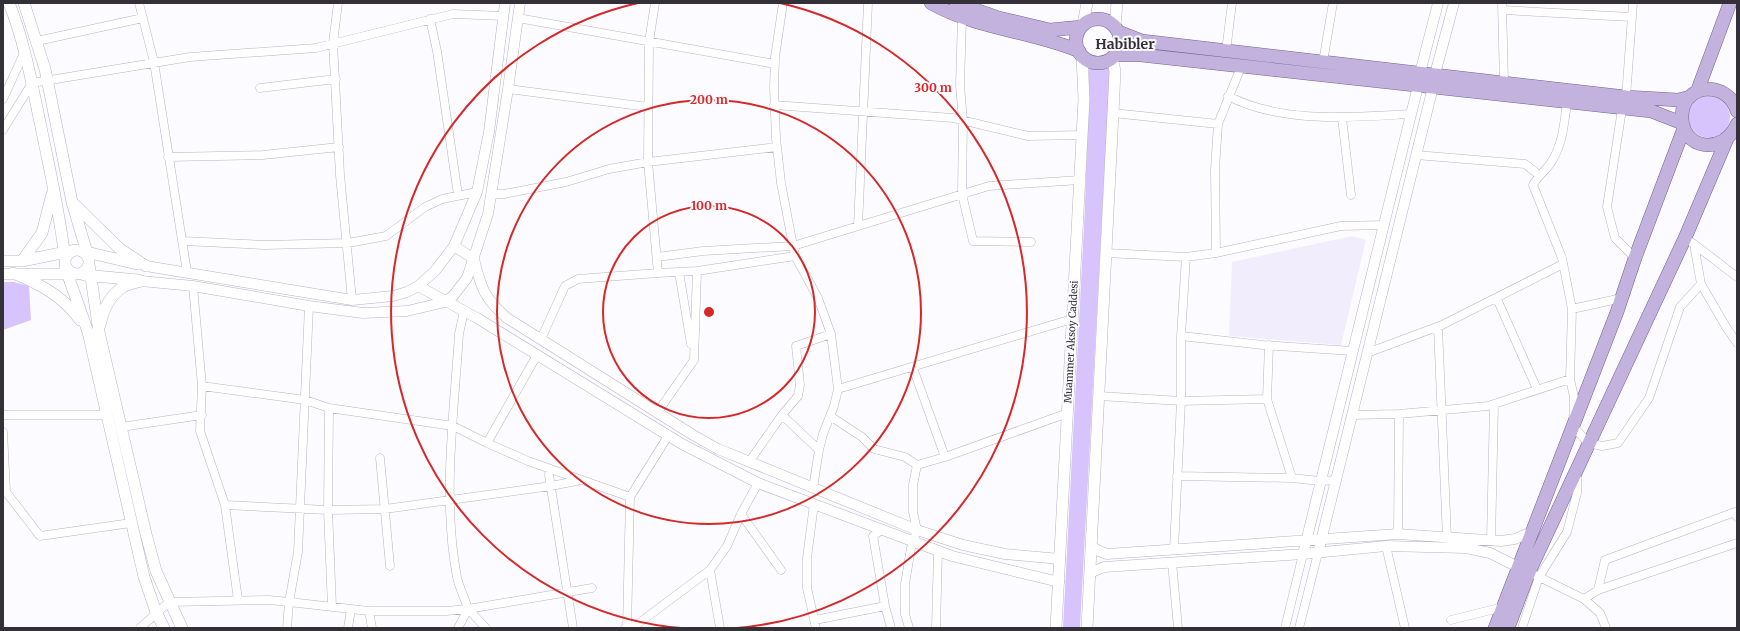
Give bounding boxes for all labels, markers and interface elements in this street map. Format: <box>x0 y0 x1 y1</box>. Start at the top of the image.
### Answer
district label: Habibler <box>1095 35 1155 53</box>
text: 300 m <box>914 80 952 95</box>
text: 200 m <box>690 92 728 107</box>
text: 100 m <box>691 198 727 213</box>
street label: Muammer Aksoy Caddesi <box>1061 280 1081 404</box>
centre of rings <box>702 305 716 319</box>

